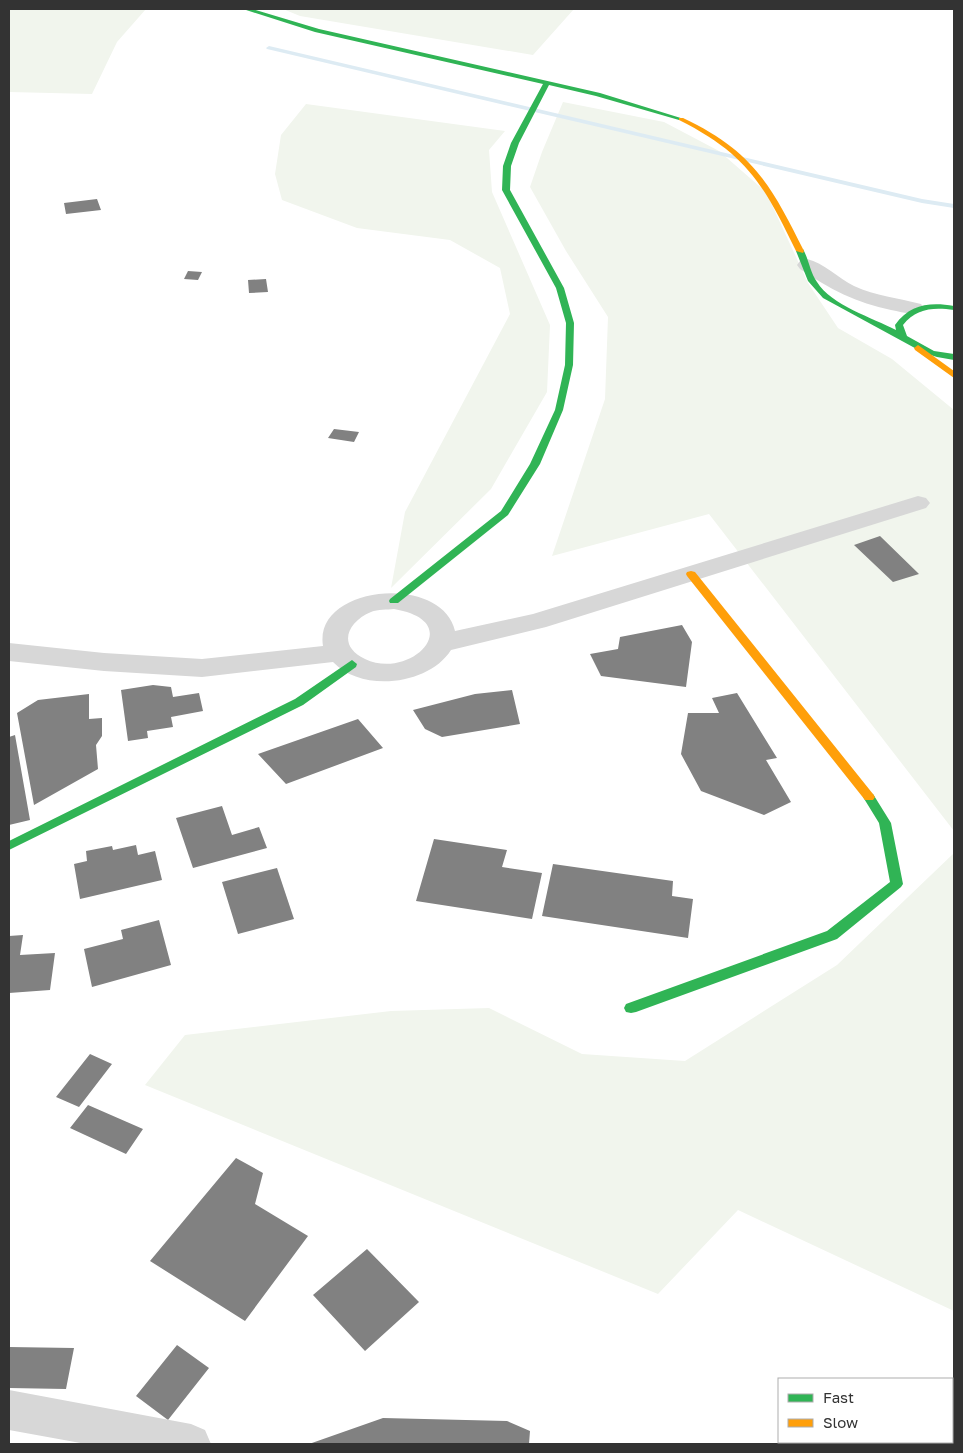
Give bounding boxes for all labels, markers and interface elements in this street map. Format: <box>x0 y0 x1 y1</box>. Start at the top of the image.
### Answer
legend <box>778 1378 953 1443</box>
text: Fast <box>823 1388 854 1406</box>
text: Slow <box>823 1413 858 1431</box>

